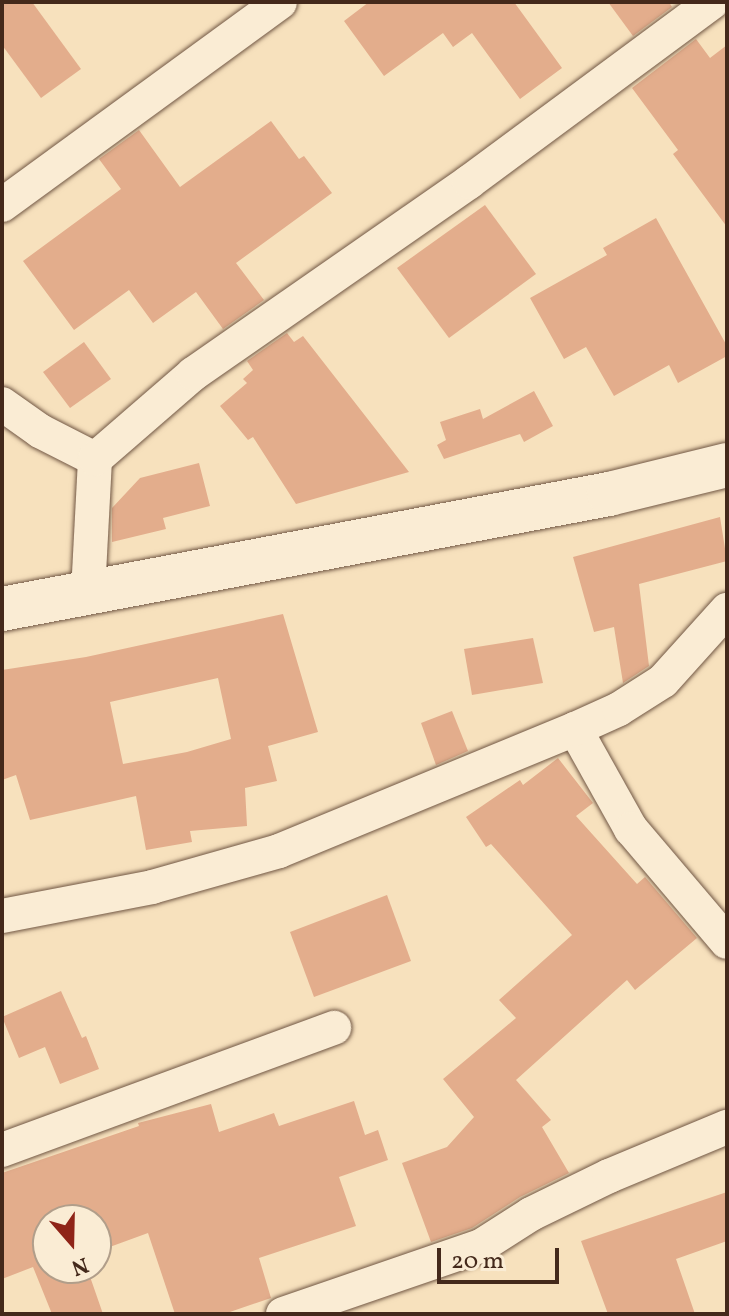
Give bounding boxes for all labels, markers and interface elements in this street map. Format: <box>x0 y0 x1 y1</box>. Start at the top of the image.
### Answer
north arrow <box>32 1204 112 1284</box>
scale bar <box>441 1232 563 1282</box>
text: 20 m <box>451 1245 504 1279</box>
text: N <box>67 1248 93 1282</box>

